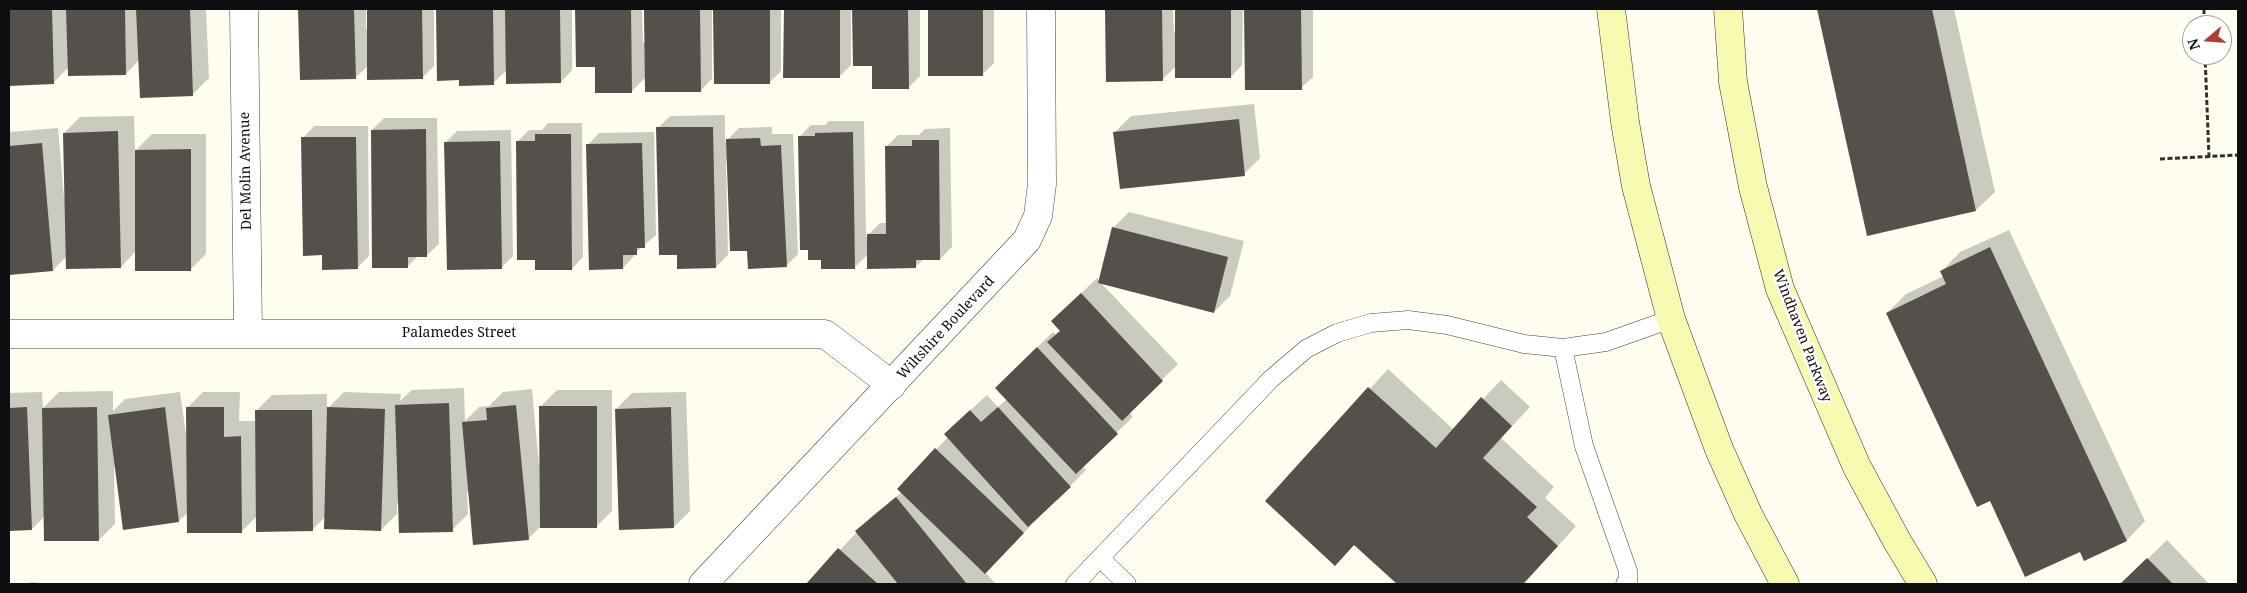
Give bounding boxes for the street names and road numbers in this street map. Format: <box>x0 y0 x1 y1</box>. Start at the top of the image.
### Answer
street label: Del Molin Avenue <box>237 112 255 230</box>
street label: Windhaven Parkway <box>1769 267 1835 405</box>
street label: Wiltshire Boulevard <box>894 273 998 383</box>
street label: Palamedes Street <box>402 325 516 341</box>

